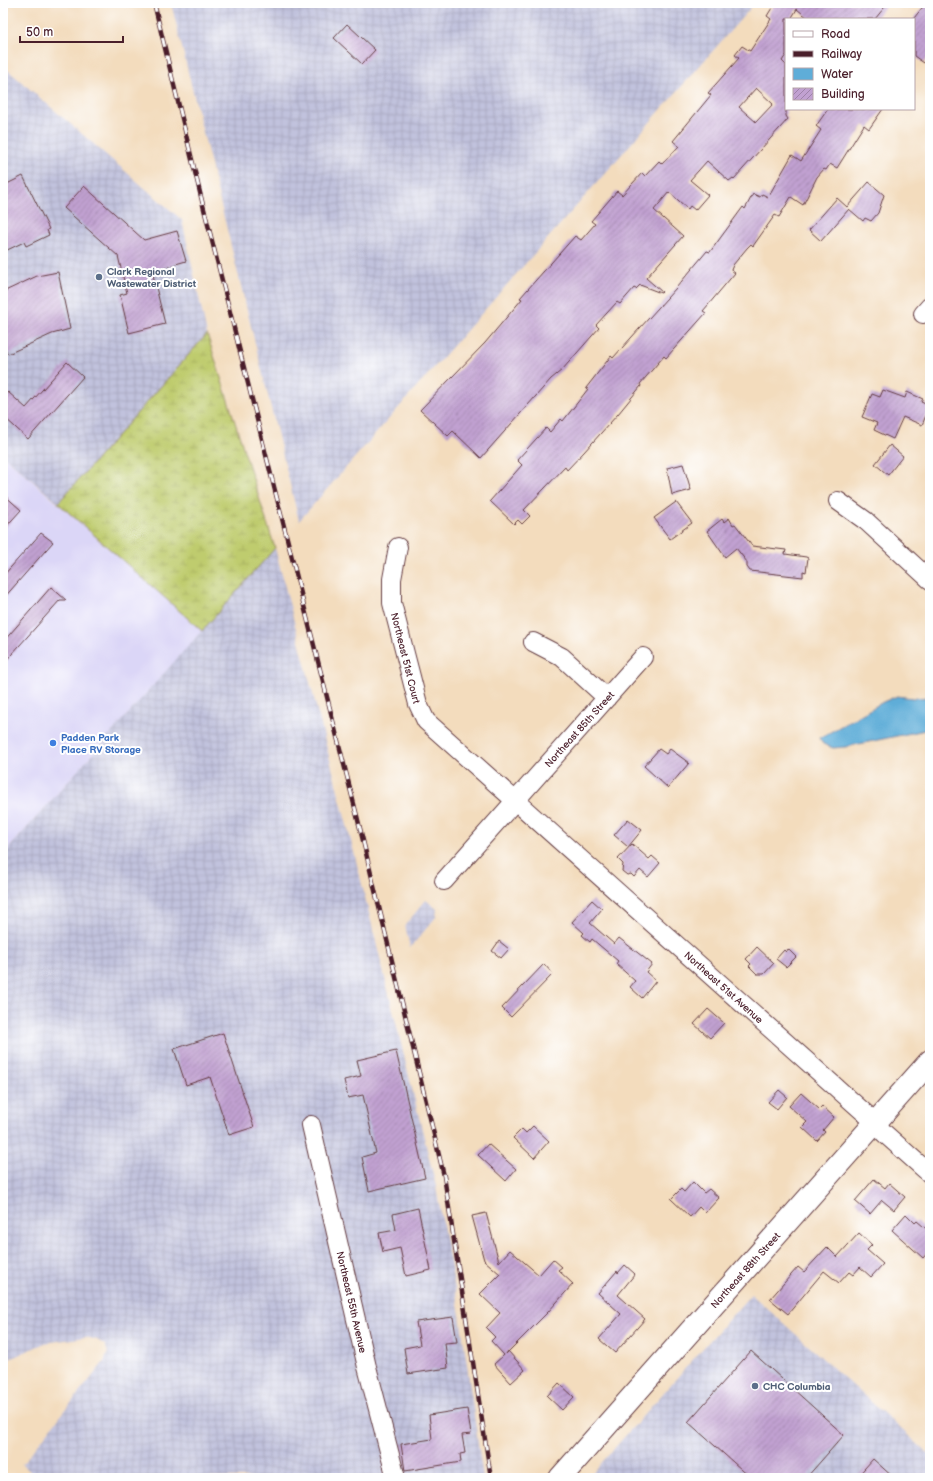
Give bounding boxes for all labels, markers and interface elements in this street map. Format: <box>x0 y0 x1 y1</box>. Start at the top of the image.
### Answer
scale bar <box>20 18 123 44</box>
legend <box>785 18 915 110</box>
text: 50 m <box>26 25 53 40</box>
text: Road <box>821 27 850 42</box>
text: Railway <box>821 47 863 62</box>
text: Water <box>821 67 853 82</box>
text: Building <box>821 87 865 102</box>
place label: Clark Regional Wastewater District <box>107 266 197 290</box>
marker: Clark Regional Wastewater District <box>94 272 104 282</box>
street label: Northeast 51st Court <box>388 612 422 705</box>
street label: Northeast 85th Street <box>543 689 617 770</box>
place label: Padden Park Place RV Storage <box>61 732 141 756</box>
marker: Padden Park Place RV Storage <box>48 738 58 748</box>
street label: Northeast 51st Avenue <box>682 949 765 1026</box>
street label: Northeast 88th Street <box>708 1230 783 1311</box>
street label: Northeast 55th Avenue <box>333 1250 369 1354</box>
marker: CHC Columbia <box>750 1381 760 1391</box>
place label: CHC Columbia <box>763 1381 831 1393</box>

